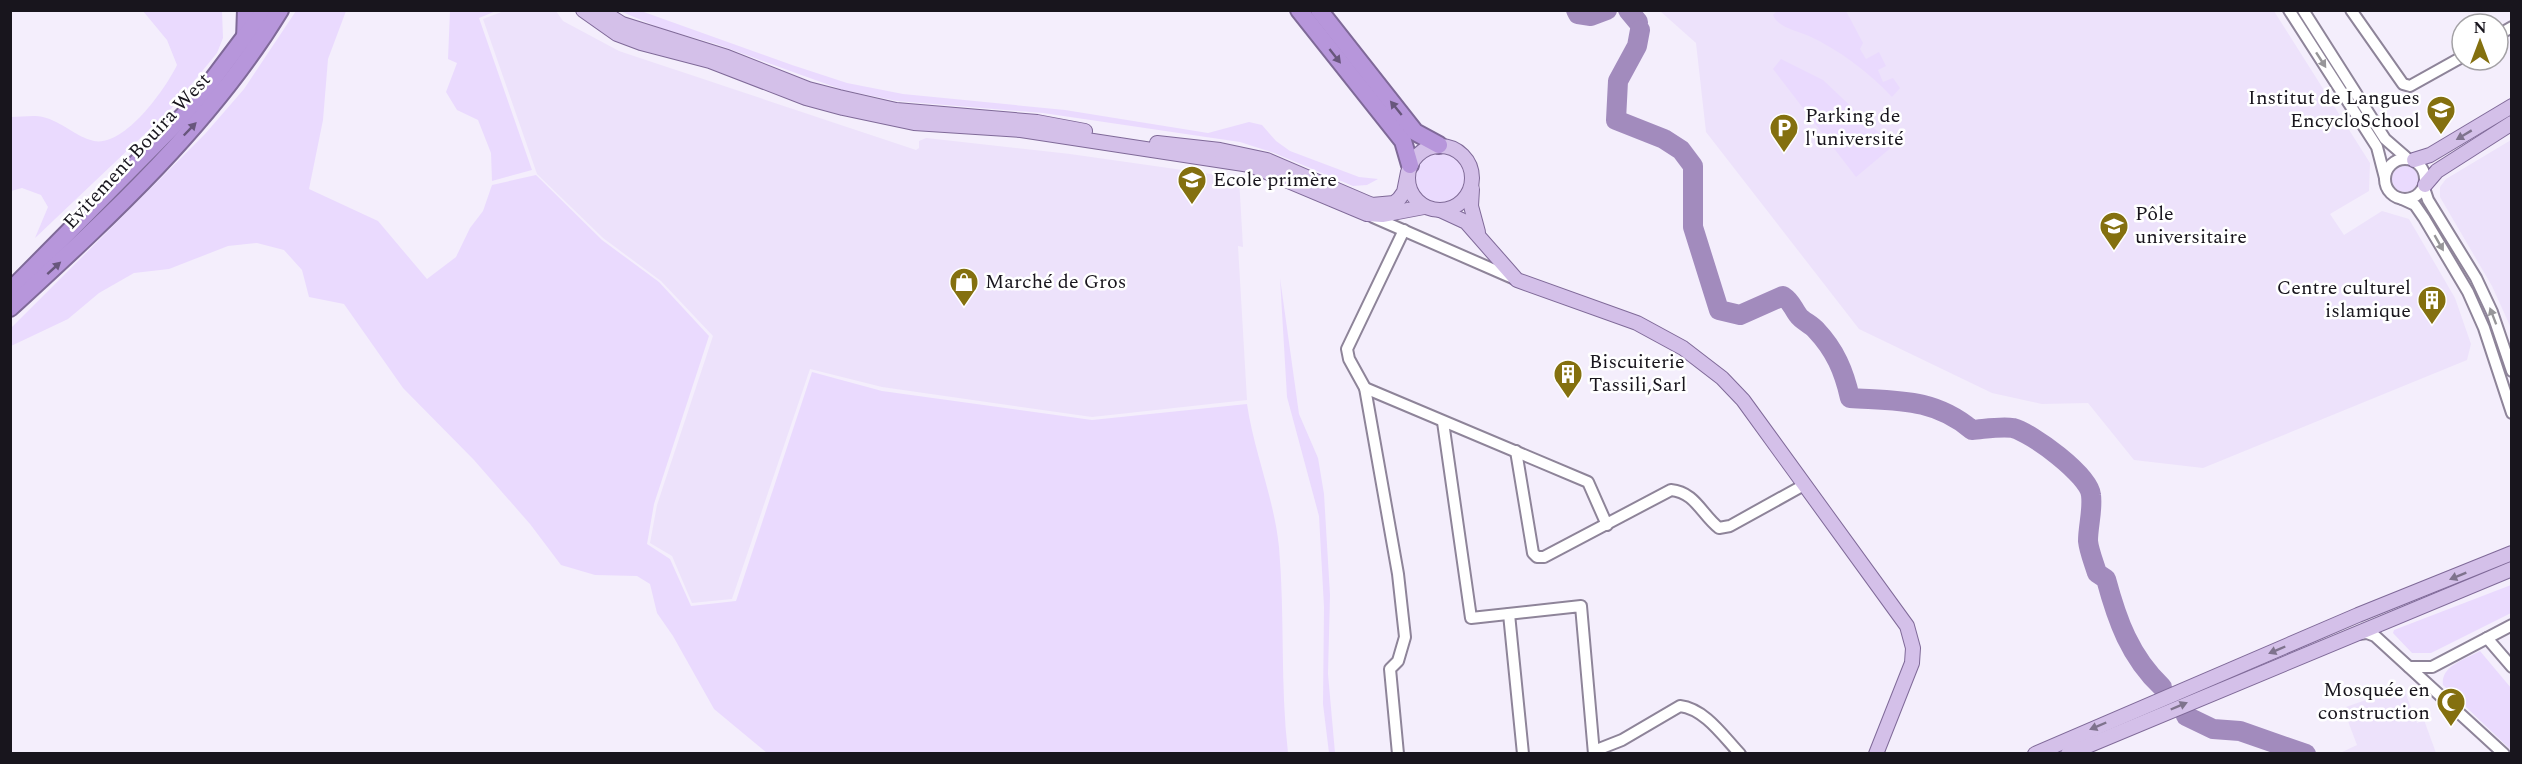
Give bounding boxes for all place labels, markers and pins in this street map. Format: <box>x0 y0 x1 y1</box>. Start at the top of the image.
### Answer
place label: Institut de Langues EncycloSchool <box>2248 83 2420 136</box>
school or university icon: Institut de Langues EncycloSchool <box>2425 94 2457 136</box>
place label: Parking de l'université <box>1805 101 1904 154</box>
parking icon: Parking de l'université <box>1768 112 1800 154</box>
school or university icon: Ecole primère <box>1176 164 1208 206</box>
place label: Ecole primère <box>1213 165 1337 195</box>
place label: Pôle universitaire <box>2135 199 2247 252</box>
school or university icon: Pôle universitaire <box>2098 210 2130 252</box>
shop icon: Marché de Gros <box>948 266 980 308</box>
place label: Marché de Gros <box>985 267 1126 297</box>
place label: Centre culturel islamique <box>2277 273 2411 326</box>
building icon: Centre culturel islamique <box>2416 284 2448 326</box>
place label: Biscuiterie Tassili,Sarl <box>1589 347 1687 400</box>
building icon: Biscuiterie Tassili,Sarl <box>1552 358 1584 400</box>
place label: Mosquée en construction <box>2318 675 2430 728</box>
mosque icon: Mosquée en construction <box>2435 686 2467 728</box>

